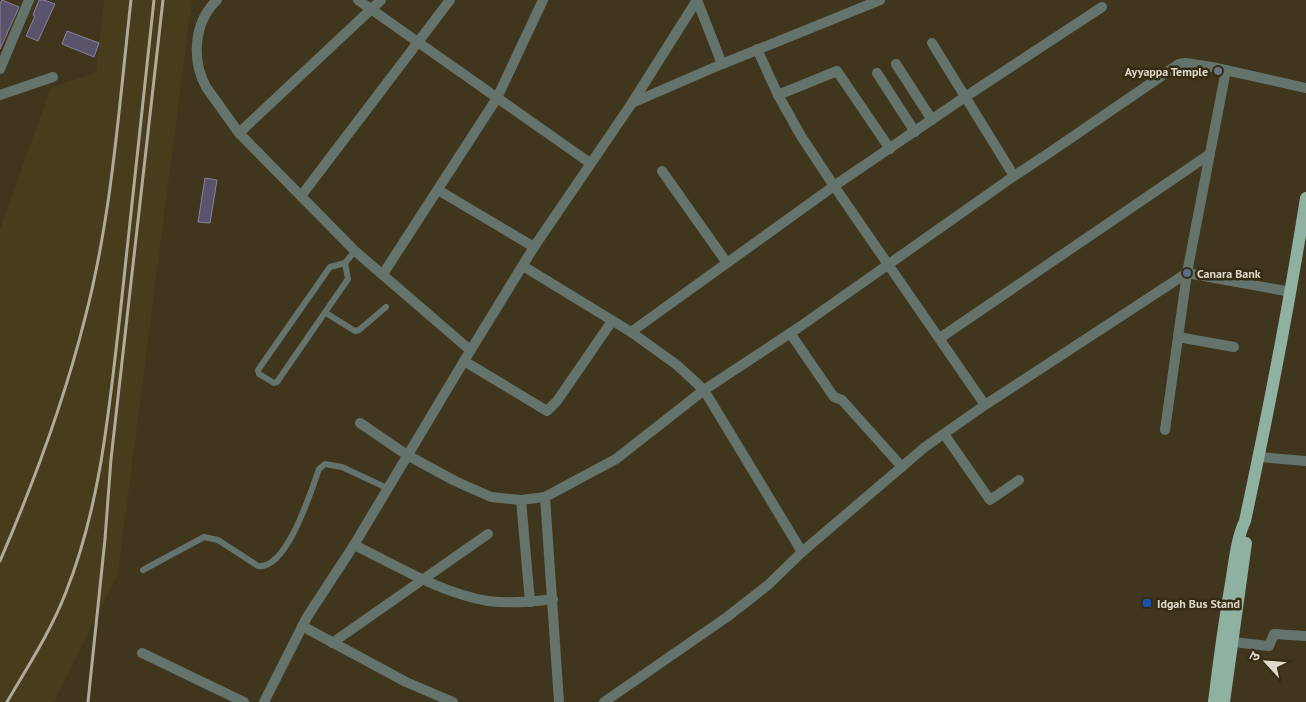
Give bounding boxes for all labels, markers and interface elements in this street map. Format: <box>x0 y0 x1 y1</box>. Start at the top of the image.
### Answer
place label: Ayyappa Temple <box>1125 64 1208 79</box>
marker: Ayyappa Temple <box>1212 65 1224 77</box>
place label: Canara Bank <box>1197 266 1261 281</box>
marker: Canara Bank <box>1181 267 1193 279</box>
place label: Idgah Bus Stand <box>1157 596 1240 611</box>
marker: Idgah Bus Stand <box>1141 597 1153 609</box>
north arrow <box>1241 637 1291 687</box>
text: उ <box>1244 648 1265 664</box>

